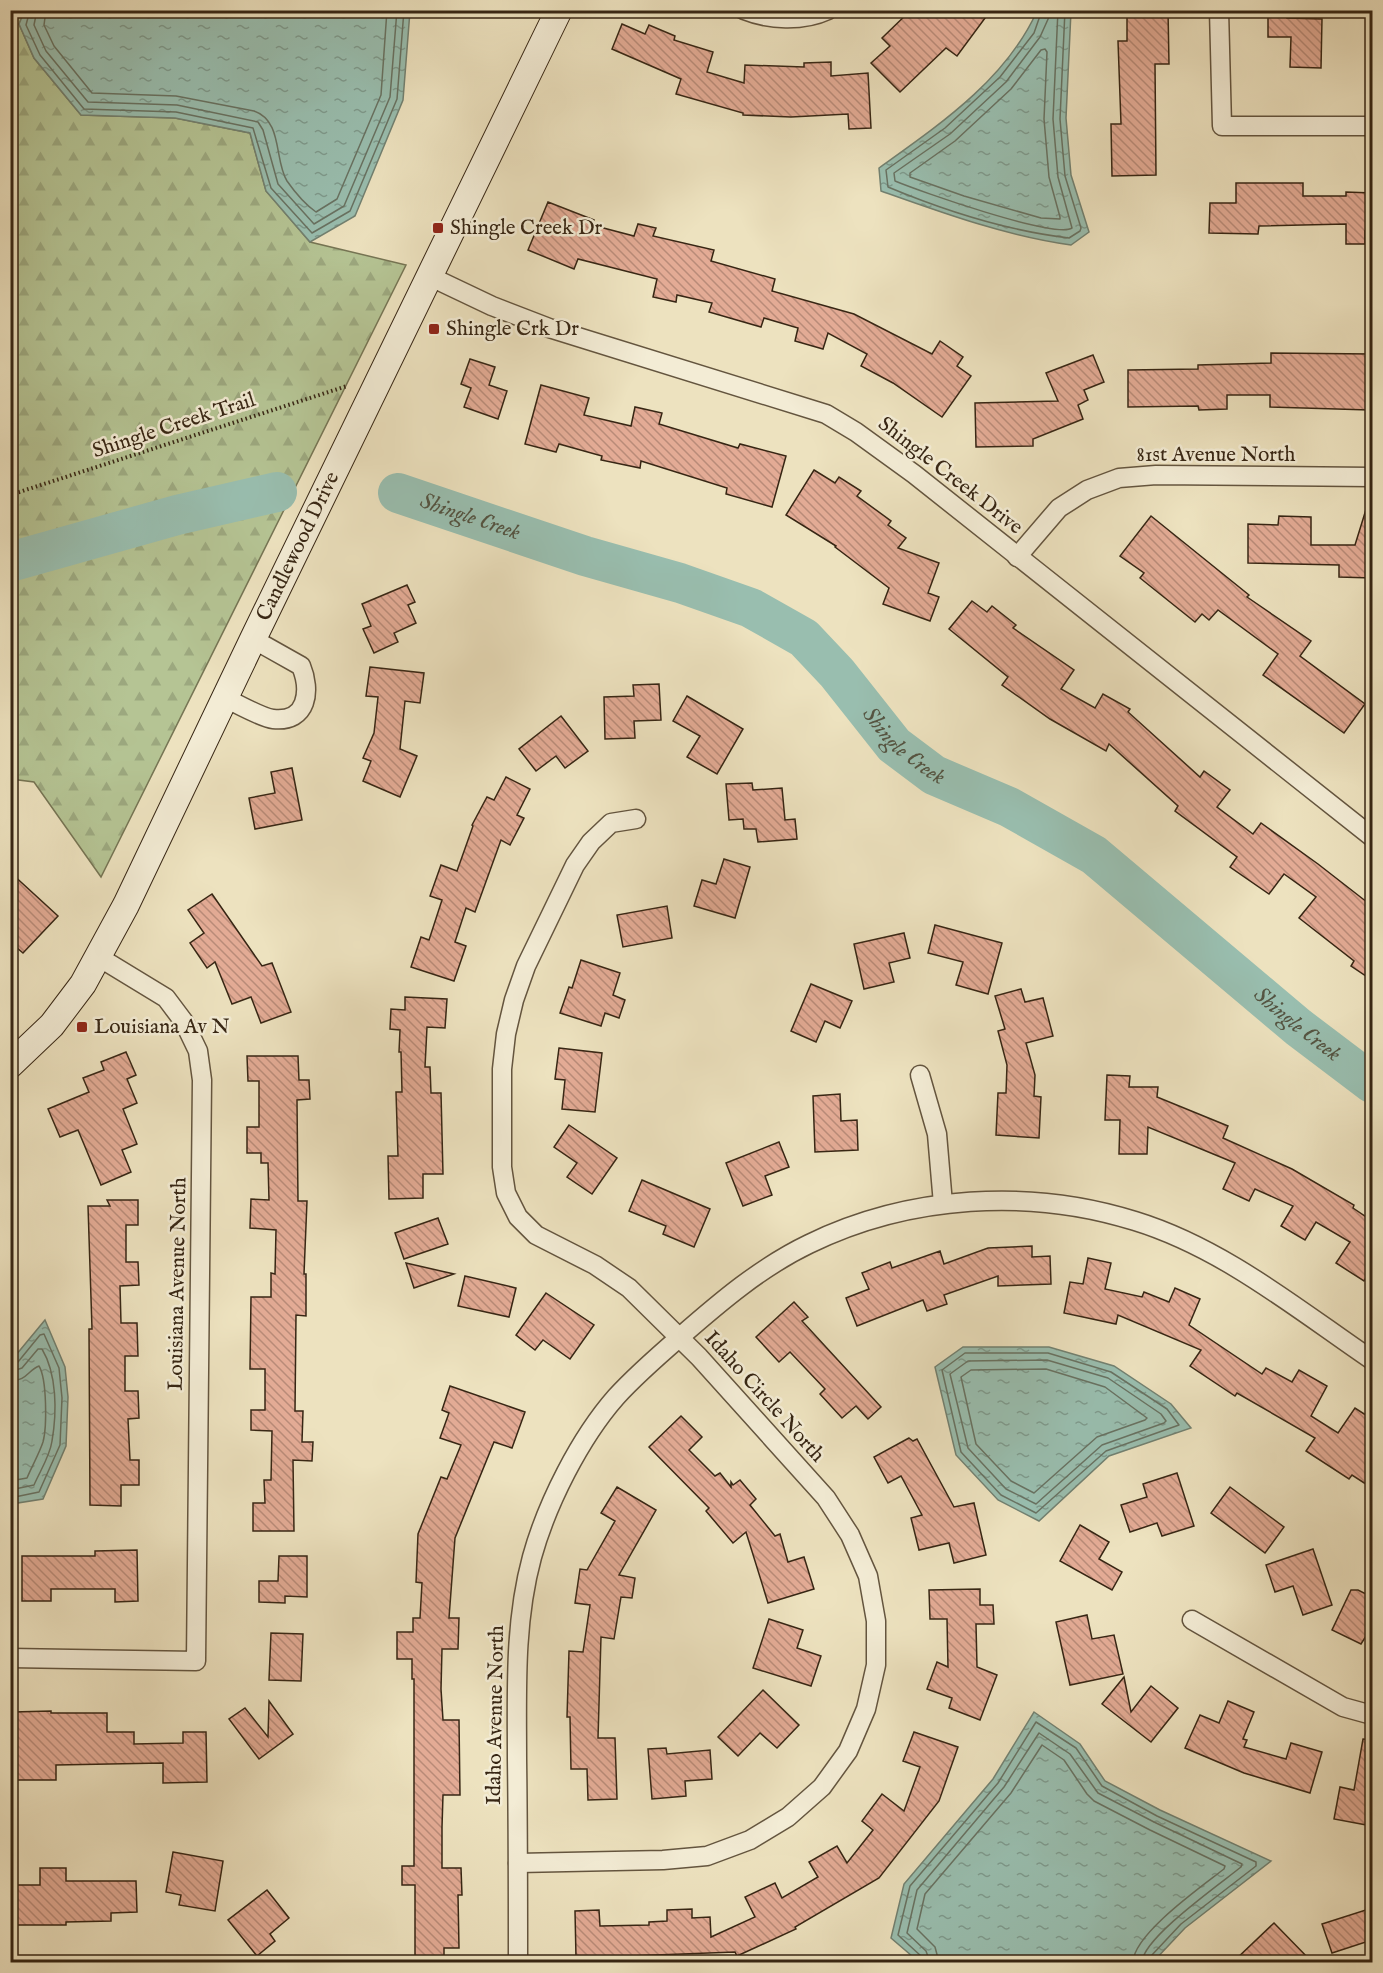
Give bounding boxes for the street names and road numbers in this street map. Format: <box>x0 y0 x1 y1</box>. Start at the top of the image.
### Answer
street label: Shingle Creek Trail <box>89 387 259 465</box>
street label: Shingle Creek Drive <box>872 411 1028 541</box>
street label: 81st Avenue North <box>1137 442 1295 469</box>
street label: Candlewood Drive <box>250 467 346 626</box>
street label: Louisiana Avenue North <box>163 1177 193 1391</box>
street label: Idaho Circle North <box>698 1325 830 1469</box>
street label: Idaho Avenue North <box>481 1625 511 1805</box>

